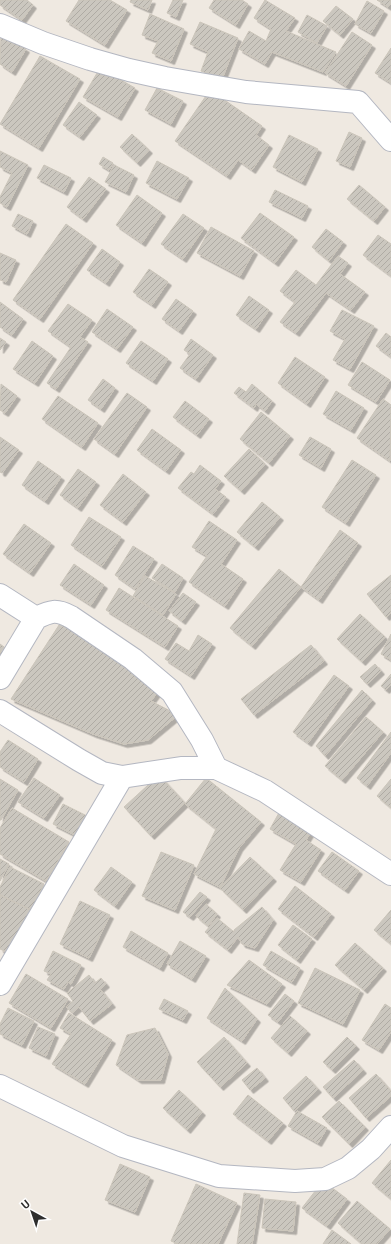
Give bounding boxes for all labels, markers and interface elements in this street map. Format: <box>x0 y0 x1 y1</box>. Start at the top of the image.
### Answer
north arrow <box>12 1192 52 1232</box>
text: U <box>19 1197 33 1212</box>

